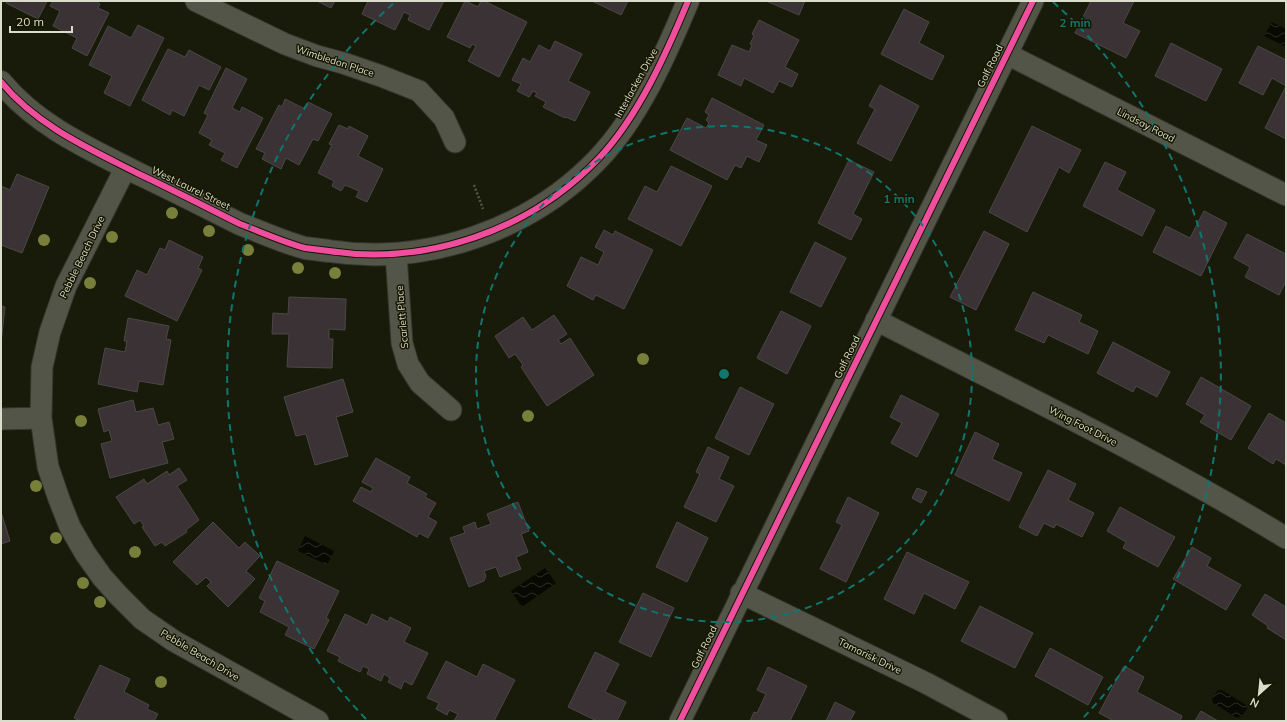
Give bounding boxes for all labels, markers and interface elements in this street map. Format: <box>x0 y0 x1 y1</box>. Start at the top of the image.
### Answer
scale bar <box>10 8 72 34</box>
text: 20 m <box>16 14 44 29</box>
text: 2 min <box>1059 15 1091 30</box>
street label: Wimbledon Place <box>294 42 376 80</box>
street label: Golf Road <box>974 43 1006 89</box>
street label: Interlacken Drive <box>612 46 660 120</box>
street label: Lindsay Road <box>1115 105 1177 145</box>
street label: West Laurel Street <box>150 163 233 213</box>
text: 1 min <box>883 191 915 206</box>
street label: Pebble Beach Drive <box>56 214 108 300</box>
street label: Scarlett Place <box>393 285 411 349</box>
street label: Golf Road <box>831 334 863 380</box>
centre of rings <box>717 367 731 381</box>
street label: Wing Foot Drive <box>1047 403 1119 449</box>
street label: Golf Road <box>688 624 720 670</box>
street label: Pebble Beach Drive <box>158 626 242 684</box>
street label: Tamarisk Drive <box>836 635 904 677</box>
north arrow <box>1239 674 1279 714</box>
text: N <box>1248 695 1261 711</box>

